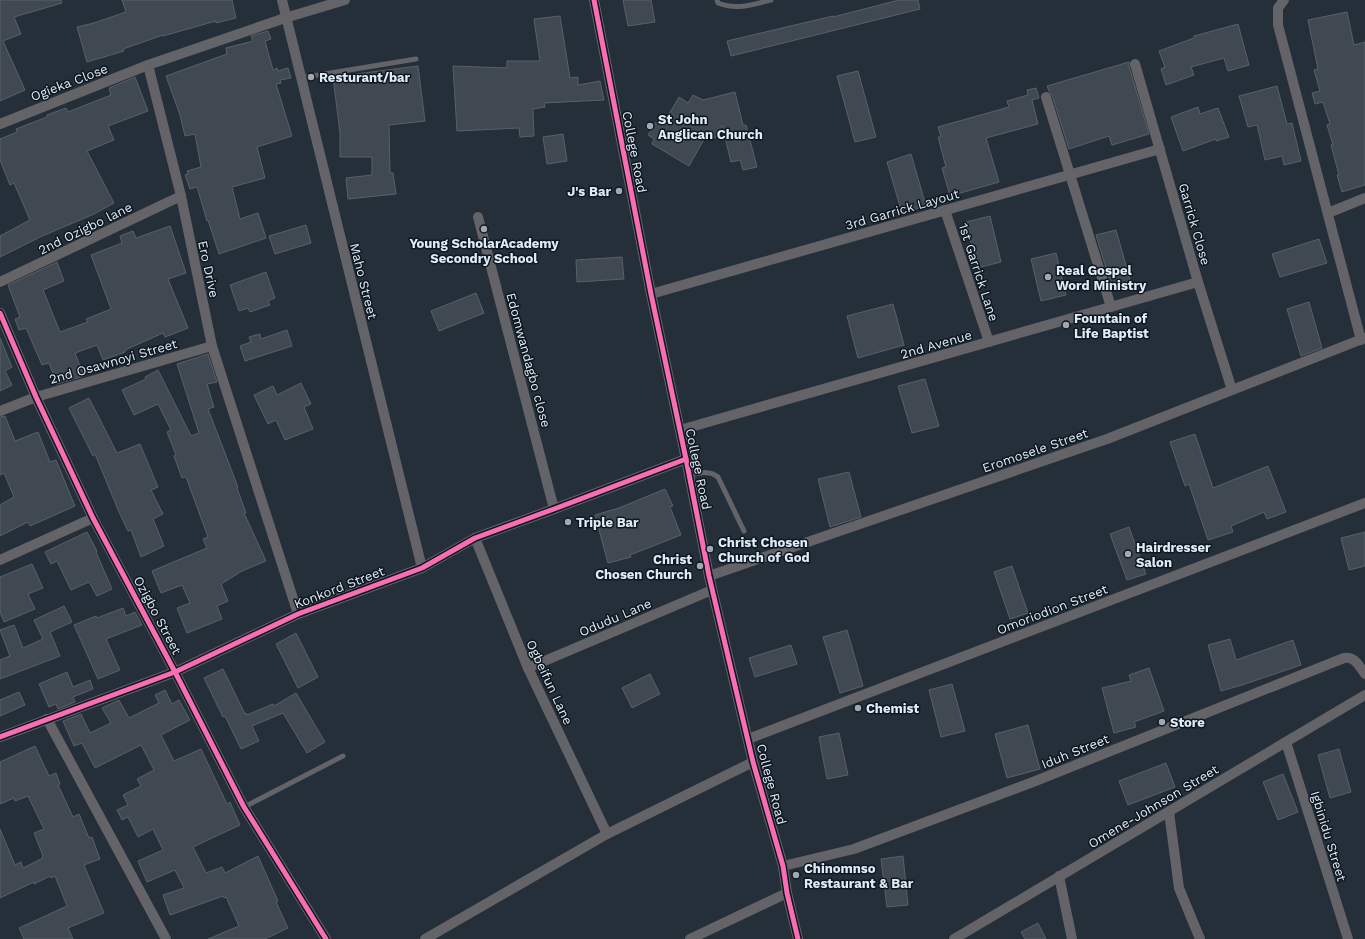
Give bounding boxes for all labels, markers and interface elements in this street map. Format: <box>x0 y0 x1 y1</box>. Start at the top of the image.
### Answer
street label: Ogieka Close <box>28 61 110 104</box>
place label: Resturant/bar <box>319 70 411 85</box>
marker: Resturant/bar <box>306 72 316 82</box>
street label: College Road <box>619 110 650 194</box>
place label: St John Anglican Church <box>658 112 763 142</box>
marker: St John Anglican Church <box>645 121 655 131</box>
street label: Garrick Close <box>1176 181 1213 267</box>
place label: J's Bar <box>567 184 611 199</box>
marker: J's Bar <box>614 186 624 196</box>
street label: 3rd Garrick Layout <box>844 186 961 233</box>
street label: 2nd Ozigbo lane <box>36 199 135 258</box>
street label: 1st Garrick Lane <box>956 221 1001 323</box>
marker: Young ScholarAcademy Secondry School <box>479 224 489 234</box>
place label: Young ScholarAcademy Secondry School <box>409 236 559 266</box>
street label: Ero Drive <box>195 239 222 299</box>
street label: Maho Street <box>347 242 380 321</box>
place label: Real Gospel Word Ministry <box>1056 263 1147 293</box>
marker: Real Gospel Word Ministry <box>1043 272 1053 282</box>
street label: Edomwandagbo close <box>503 291 554 429</box>
place label: Fountain of Life Baptist <box>1074 311 1149 341</box>
marker: Fountain of Life Baptist <box>1061 320 1071 330</box>
street label: 2nd Avenue <box>899 327 974 362</box>
street label: 2nd Osawnoyi Street <box>48 336 179 387</box>
street label: Eromosele Street <box>980 425 1090 476</box>
street label: College Road <box>683 427 714 511</box>
place label: Triple Bar <box>576 515 639 530</box>
marker: Triple Bar <box>563 517 573 527</box>
place label: Christ Chosen Church of God <box>718 535 810 565</box>
place label: Hairdresser Salon <box>1136 540 1211 570</box>
marker: Christ Chosen Church of God <box>705 544 715 554</box>
marker: Hairdresser Salon <box>1123 549 1133 559</box>
place label: Christ Chosen Church <box>595 552 692 582</box>
marker: Christ Chosen Church <box>695 561 705 571</box>
street label: Konkord Street <box>292 563 387 612</box>
street label: Ozigbo Street <box>131 574 185 657</box>
street label: Omoriodion Street <box>995 581 1110 638</box>
street label: Odudu Lane <box>577 595 654 639</box>
street label: Ogbeifun Lane <box>523 637 576 727</box>
place label: Chemist <box>866 701 919 716</box>
marker: Chemist <box>853 703 863 713</box>
place label: Store <box>1170 715 1205 730</box>
marker: Store <box>1157 717 1167 727</box>
street label: Iduh Street <box>1039 731 1112 772</box>
street label: College Road <box>754 742 789 826</box>
street label: Omene-Johnson Street <box>1085 761 1222 851</box>
street label: Igbinidu Street <box>1308 789 1350 884</box>
place label: Chinomnso Restaurant & Bar <box>804 861 914 891</box>
marker: Chinomnso Restaurant & Bar <box>791 870 801 880</box>

